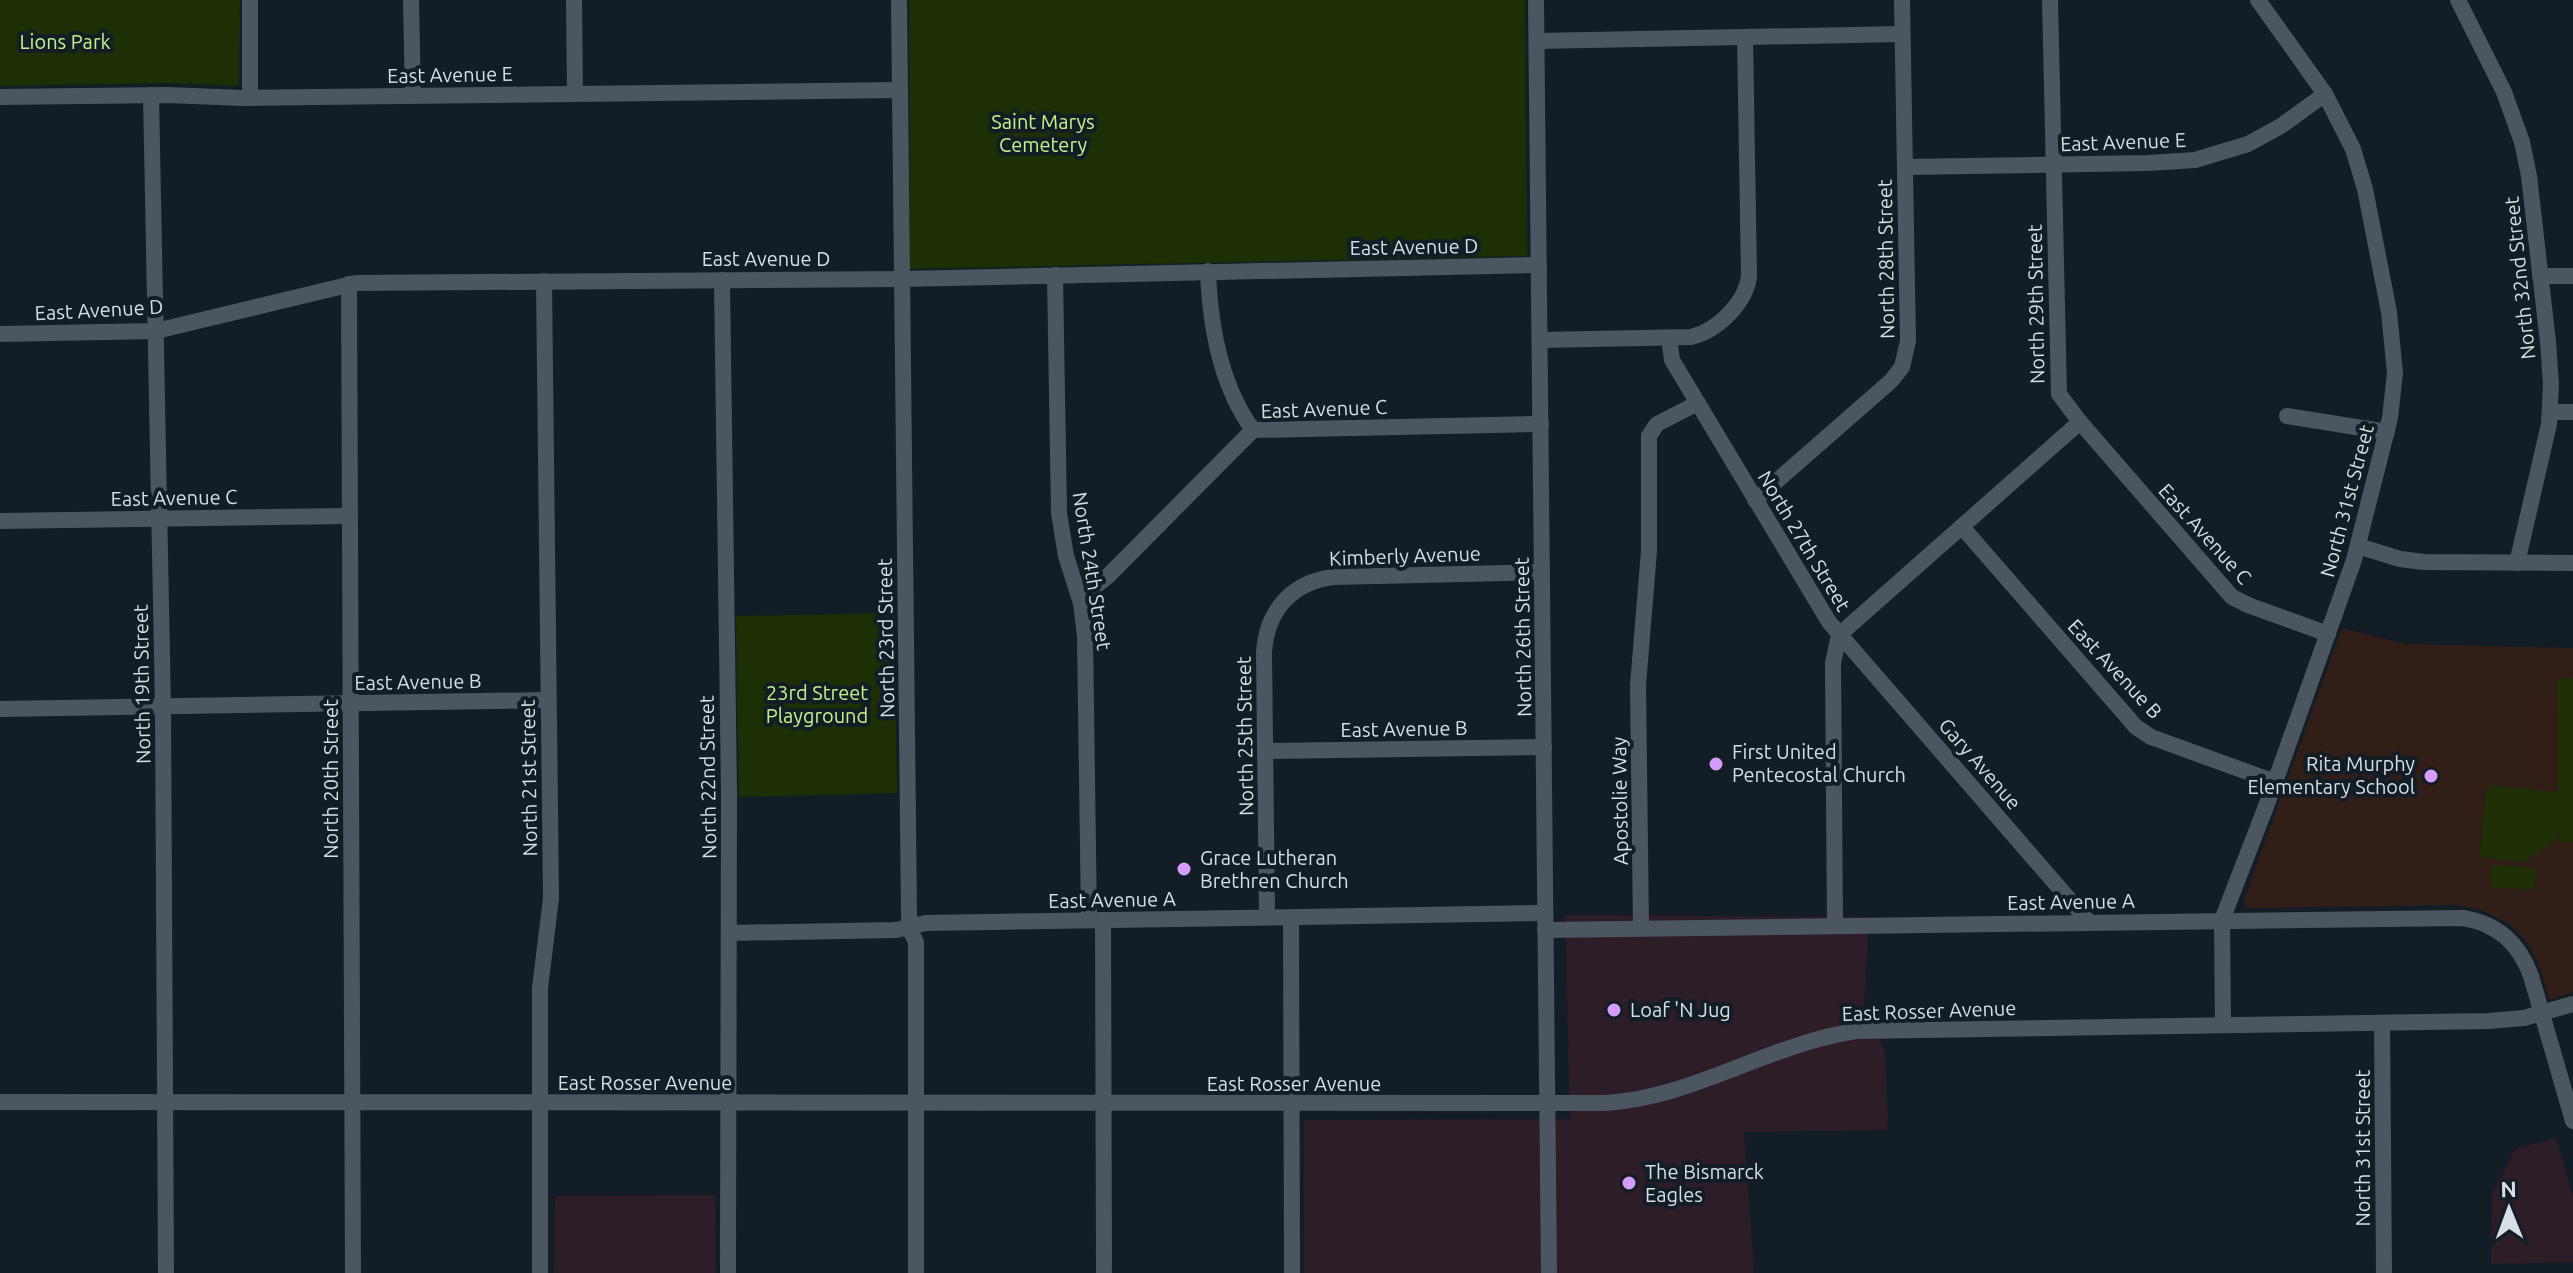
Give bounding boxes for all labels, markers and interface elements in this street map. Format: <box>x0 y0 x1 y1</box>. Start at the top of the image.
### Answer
park label: Lions Park <box>19 30 111 53</box>
street label: East Avenue E <box>387 62 513 87</box>
park label: Saint Marys Cemetery <box>991 110 1095 156</box>
street label: East Avenue E <box>2060 128 2186 155</box>
street label: North 28th Street <box>1873 179 1898 339</box>
street label: North 32nd Street <box>2500 195 2539 361</box>
street label: North 29th Street <box>2023 224 2048 384</box>
street label: East Avenue D <box>1349 234 1479 259</box>
street label: East Avenue D <box>702 247 830 270</box>
street label: East Avenue D <box>34 295 164 324</box>
street label: East Avenue C <box>1260 395 1388 422</box>
street label: North 31st Street <box>2315 422 2378 580</box>
street label: North 27th Street <box>1753 466 1855 615</box>
street label: East Avenue C <box>2154 479 2256 588</box>
street label: East Avenue C <box>110 485 238 510</box>
street label: North 24th Street <box>1069 490 1116 652</box>
street label: Kimberly Avenue <box>1329 541 1481 570</box>
street label: North 26th Street <box>1510 557 1535 717</box>
street label: North 23rd Street <box>873 558 898 718</box>
street label: North 19th Street <box>129 604 154 764</box>
street label: East Avenue B <box>2064 614 2167 723</box>
street label: North 25th Street <box>1232 656 1257 816</box>
street label: East Avenue B <box>354 669 482 694</box>
park label: 23rd Street Playground <box>766 681 868 727</box>
street label: North 22nd Street <box>695 695 720 859</box>
street label: North 20th Street <box>319 699 342 859</box>
street label: North 21st Street <box>516 699 541 857</box>
street label: Gary Avenue <box>1935 713 2026 814</box>
street label: East Avenue B <box>1340 716 1468 741</box>
street label: Apostolie Way <box>1607 736 1632 865</box>
place label: First United Pentecostal Church <box>1732 740 1906 786</box>
place label: Rita Murphy Elementary School <box>2248 752 2415 798</box>
marker: First United Pentecostal Church <box>1707 755 1725 773</box>
marker: Rita Murphy Elementary School <box>2422 767 2440 785</box>
place label: Grace Lutheran Brethren Church <box>1200 846 1349 892</box>
marker: Grace Lutheran Brethren Church <box>1175 860 1193 878</box>
street label: East Avenue A <box>1048 887 1176 912</box>
street label: East Avenue A <box>2007 889 2135 914</box>
street label: East Rosser Avenue <box>1841 996 2017 1025</box>
place label: Loaf 'N Jug <box>1630 998 1731 1021</box>
marker: Loaf 'N Jug <box>1605 1001 1623 1019</box>
street label: North 31st Street <box>2351 1069 2374 1226</box>
street label: East Rosser Avenue <box>558 1071 732 1094</box>
street label: East Rosser Avenue <box>1207 1072 1381 1095</box>
place label: The Bismarck Eagles <box>1645 1160 1764 1206</box>
north arrow <box>2469 1169 2549 1249</box>
marker: The Bismarck Eagles <box>1620 1174 1638 1192</box>
text: N <box>2500 1176 2517 1201</box>

